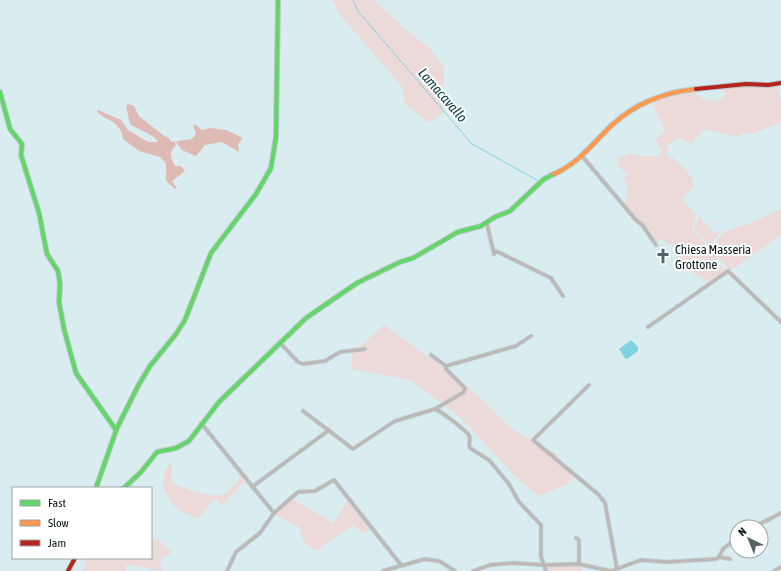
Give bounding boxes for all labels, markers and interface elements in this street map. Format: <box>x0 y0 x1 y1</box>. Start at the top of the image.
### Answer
water label: Lamacavallo <box>415 65 471 126</box>
place label: Chiesa Masseria Grottone <box>675 242 751 272</box>
church icon: Chiesa Masseria Grottone <box>654 247 672 265</box>
legend <box>12 487 152 559</box>
text: Fast <box>48 496 66 510</box>
text: Slow <box>48 516 69 530</box>
north arrow <box>729 519 769 559</box>
text: N <box>736 525 749 538</box>
text: Jam <box>48 536 66 550</box>

